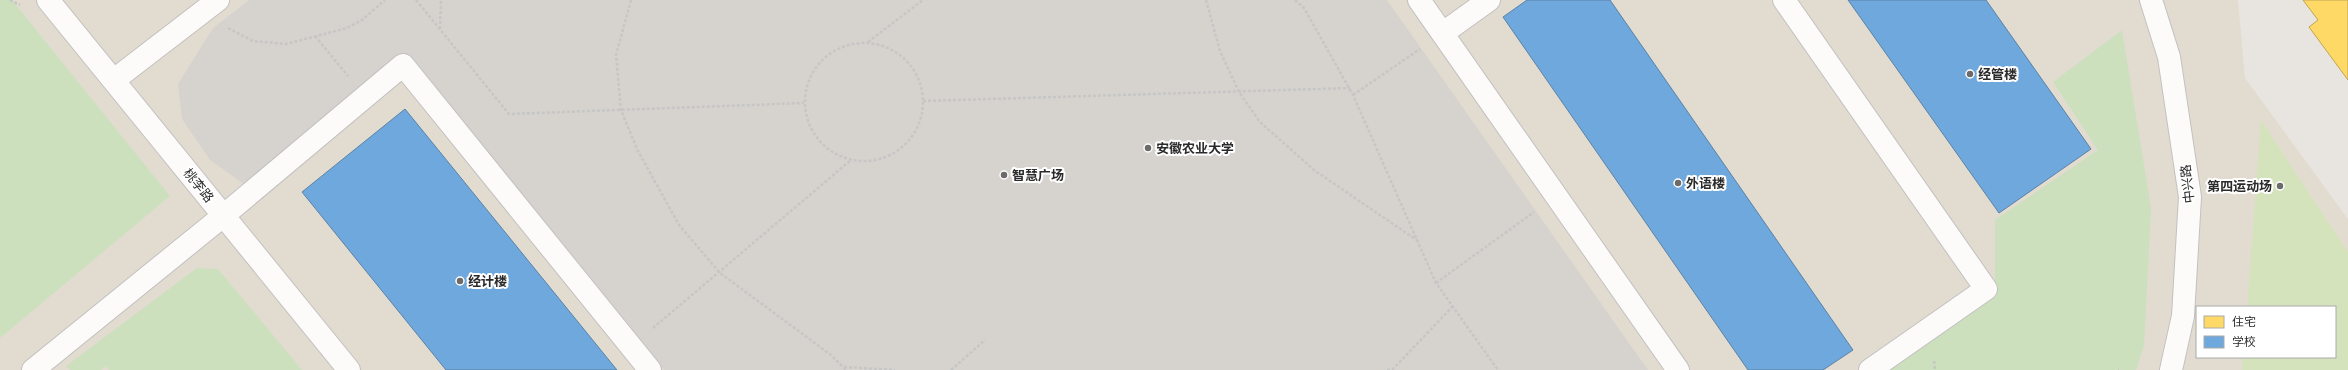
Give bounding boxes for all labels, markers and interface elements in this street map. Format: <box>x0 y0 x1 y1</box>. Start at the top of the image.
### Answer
place label: 经管楼 <box>1978 67 2017 82</box>
marker: 经管楼 <box>1965 69 1975 79</box>
place label: 安徽农业大学 <box>1156 141 1234 156</box>
marker: 安徽农业大学 <box>1143 143 1153 153</box>
street label: 中兴路 <box>2178 164 2197 204</box>
street label: 桃李路 <box>181 165 217 205</box>
place label: 智慧广场 <box>1012 168 1064 183</box>
marker: 智慧广场 <box>999 170 1009 180</box>
place label: 外语楼 <box>1686 176 1725 191</box>
marker: 外语楼 <box>1673 178 1683 188</box>
place label: 第四运动场 <box>2207 179 2272 194</box>
marker: 第四运动场 <box>2275 181 2285 191</box>
place label: 经计楼 <box>468 274 507 289</box>
marker: 经计楼 <box>455 276 465 286</box>
legend <box>2196 306 2336 358</box>
text: 住宅 <box>2232 315 2256 329</box>
text: 学校 <box>2232 335 2256 349</box>

